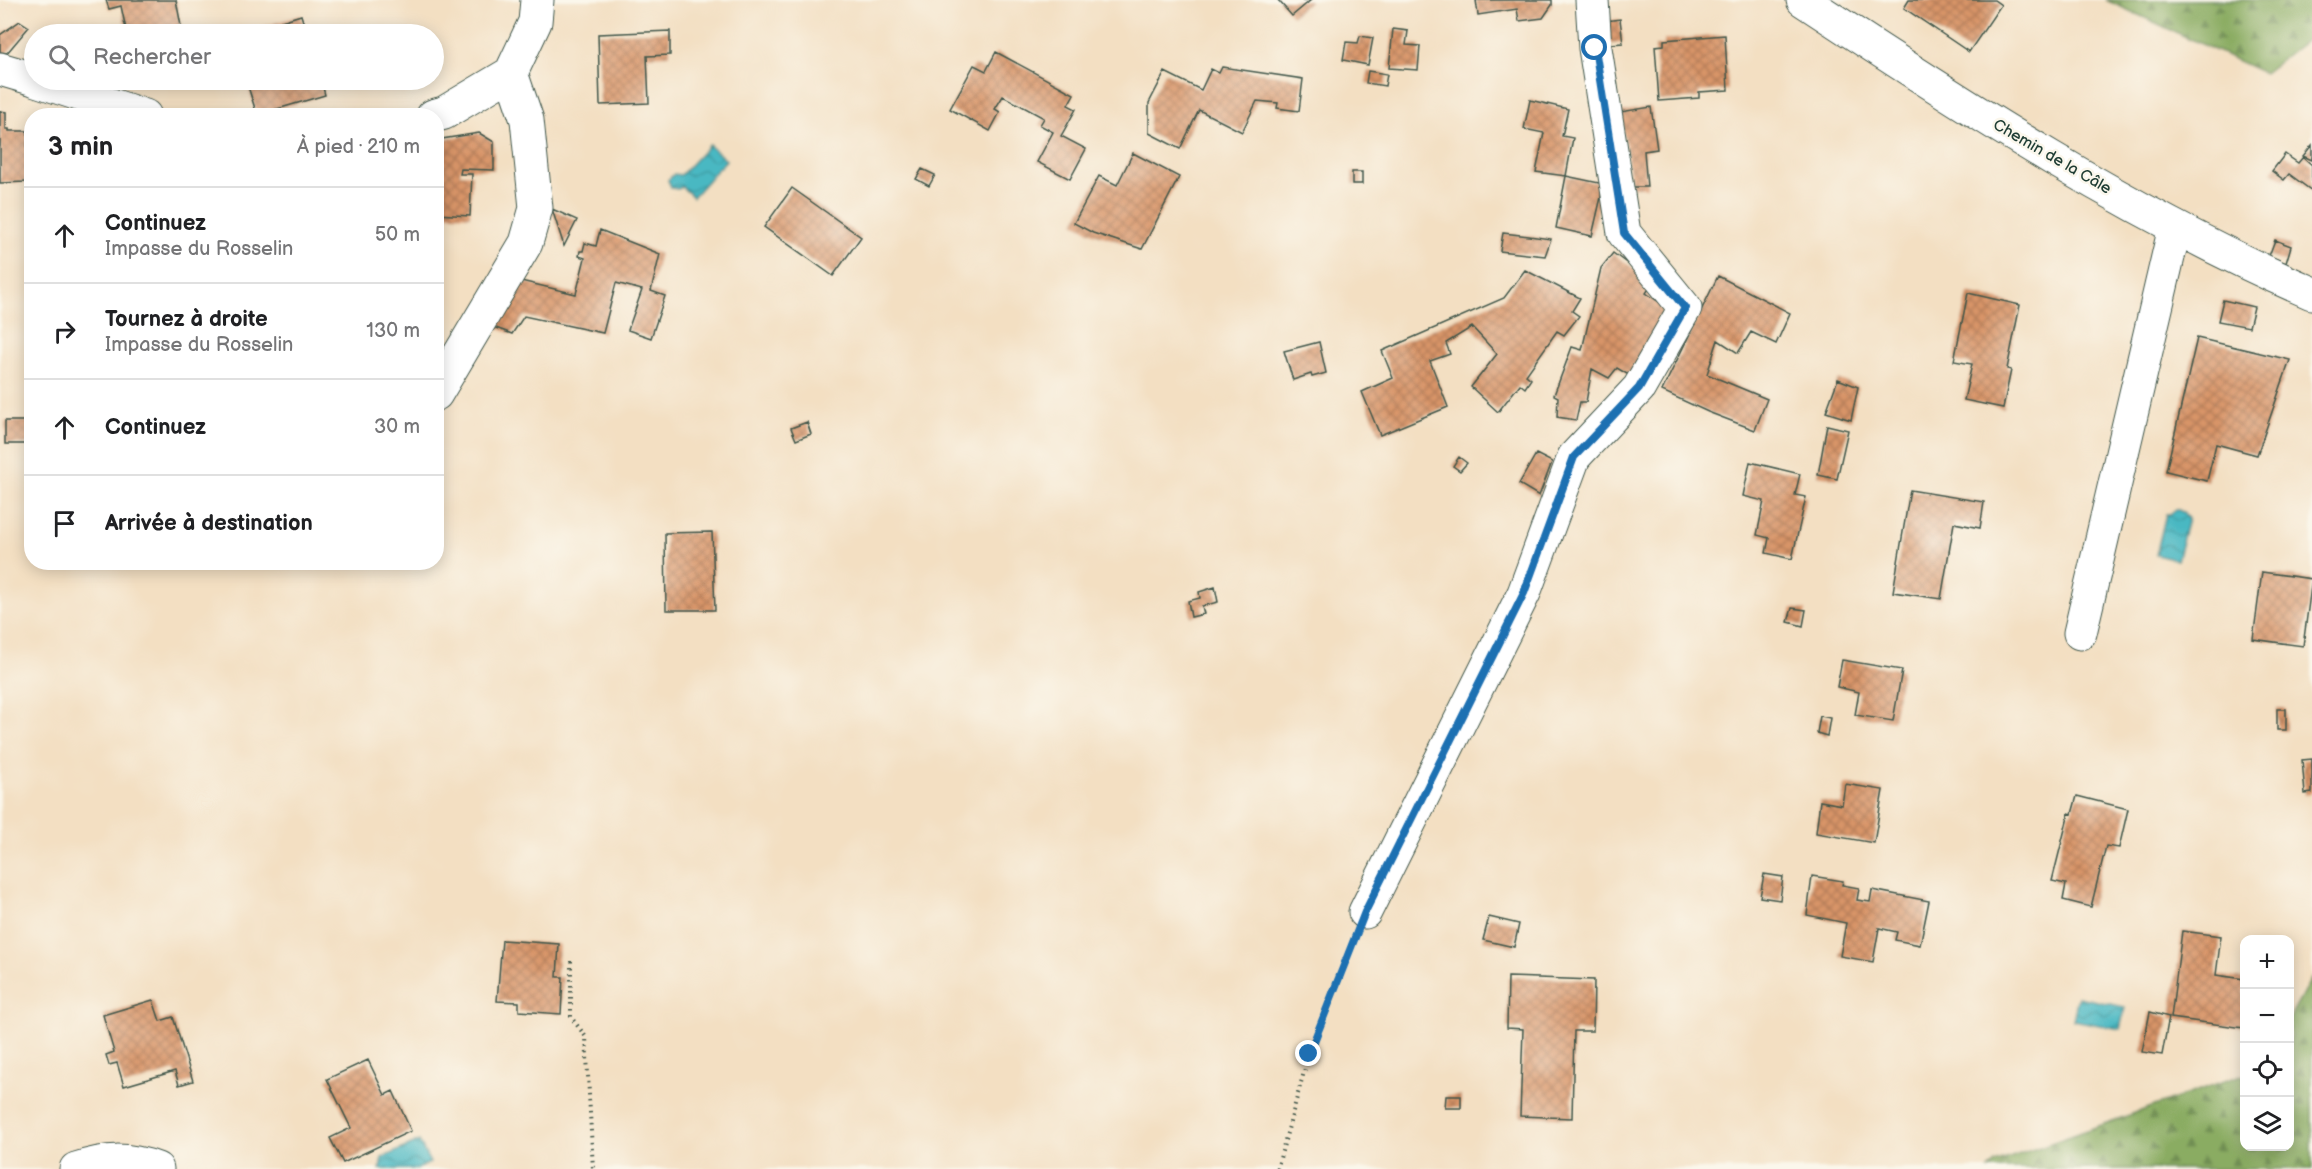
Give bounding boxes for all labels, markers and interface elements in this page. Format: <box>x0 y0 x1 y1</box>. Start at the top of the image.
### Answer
search box <box>24 24 444 90</box>
route start <box>1581 34 1607 60</box>
icon: search <box>45 41 78 74</box>
text: Rechercher <box>93 44 211 71</box>
street label: Chemin de la Câle <box>1990 115 2115 199</box>
text: 3 min <box>48 132 113 163</box>
text: À pied · 210 m <box>297 135 420 159</box>
text: Continuez <box>105 210 206 237</box>
icon: ahead <box>48 219 81 252</box>
text: 50 m <box>375 223 420 247</box>
text: Impasse du Rosselin <box>105 237 293 261</box>
text: Tournez à droite <box>105 306 268 333</box>
icon: right <box>48 315 81 348</box>
text: 130 m <box>366 319 420 343</box>
text: Impasse du Rosselin <box>105 333 293 357</box>
icon: ahead <box>48 411 81 444</box>
text: Continuez <box>105 414 206 441</box>
text: 30 m <box>374 415 420 439</box>
icon: arrive <box>48 507 81 540</box>
text: Arrivée à destination <box>105 510 313 537</box>
map controls <box>2240 935 2294 1151</box>
button: + <box>2240 935 2294 989</box>
button: − <box>2240 989 2294 1043</box>
route end <box>1295 1040 1321 1066</box>
button: locate <box>2240 1043 2294 1097</box>
button: layers <box>2240 1097 2294 1151</box>

